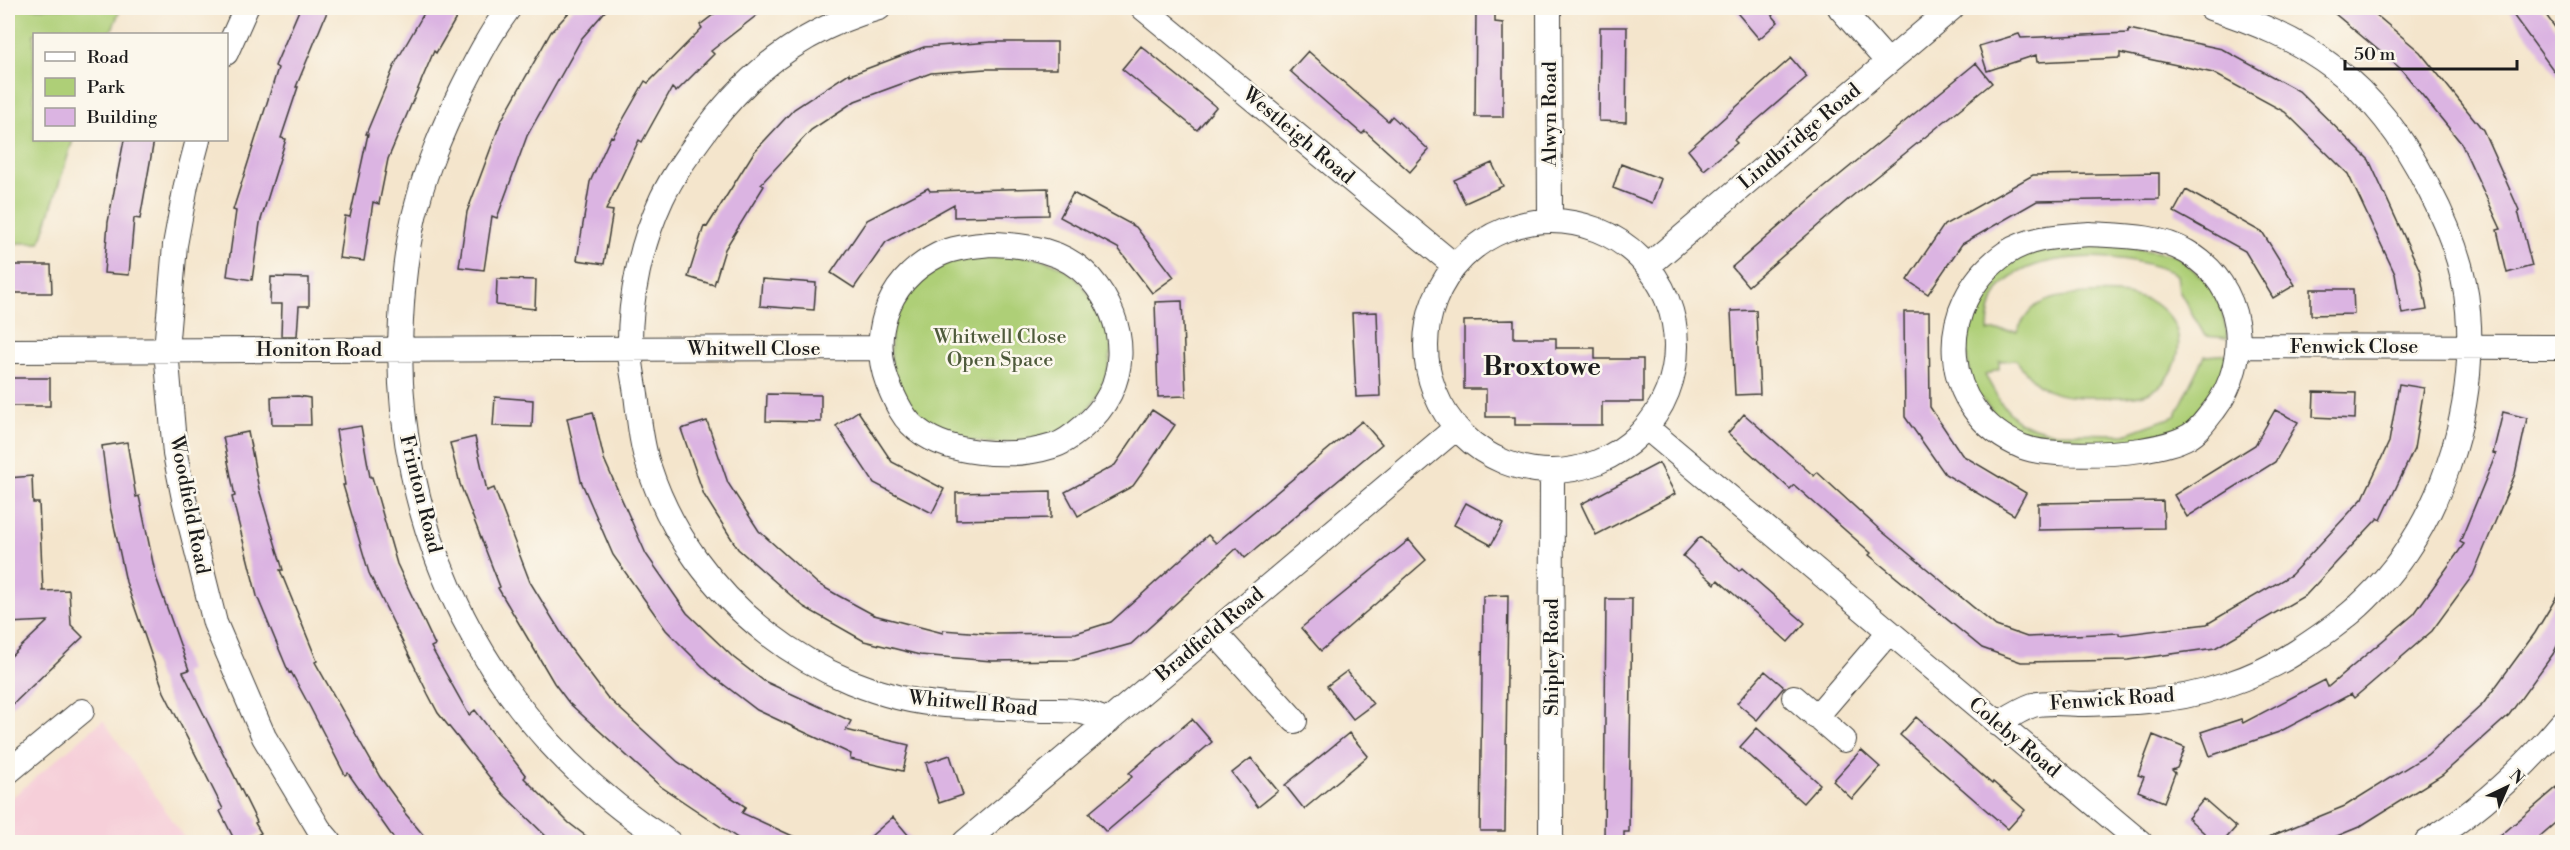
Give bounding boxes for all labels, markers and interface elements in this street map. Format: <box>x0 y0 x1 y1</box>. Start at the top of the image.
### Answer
legend <box>33 33 228 141</box>
scale bar <box>2345 33 2518 71</box>
text: 50 m <box>2354 43 2396 66</box>
text: Road <box>87 46 130 69</box>
street label: Alwyn Road <box>1538 61 1563 168</box>
text: Park <box>87 76 126 99</box>
street label: Lindbridge Road <box>1734 78 1867 196</box>
street label: Westleigh Road <box>1236 81 1360 191</box>
text: Building <box>86 106 158 129</box>
park label: Whitwell Close Open Space <box>933 325 1066 373</box>
street label: Fenwick Close <box>2290 335 2418 360</box>
street label: Whitwell Close <box>687 337 820 362</box>
street label: Honiton Road <box>256 338 383 363</box>
district label: Broxtowe <box>1483 351 1601 383</box>
street label: Frinton Road <box>393 432 447 556</box>
street label: Woodfield Road <box>163 433 215 577</box>
street label: Bradfield Road <box>1150 582 1270 688</box>
street label: Shipley Road <box>1540 598 1565 716</box>
street label: Fenwick Road <box>2049 683 2176 717</box>
street label: Whitwell Road <box>906 686 1039 722</box>
street label: Coleby Road <box>1963 692 2066 784</box>
north arrow <box>2477 757 2537 817</box>
text: N <box>2505 765 2528 789</box>

